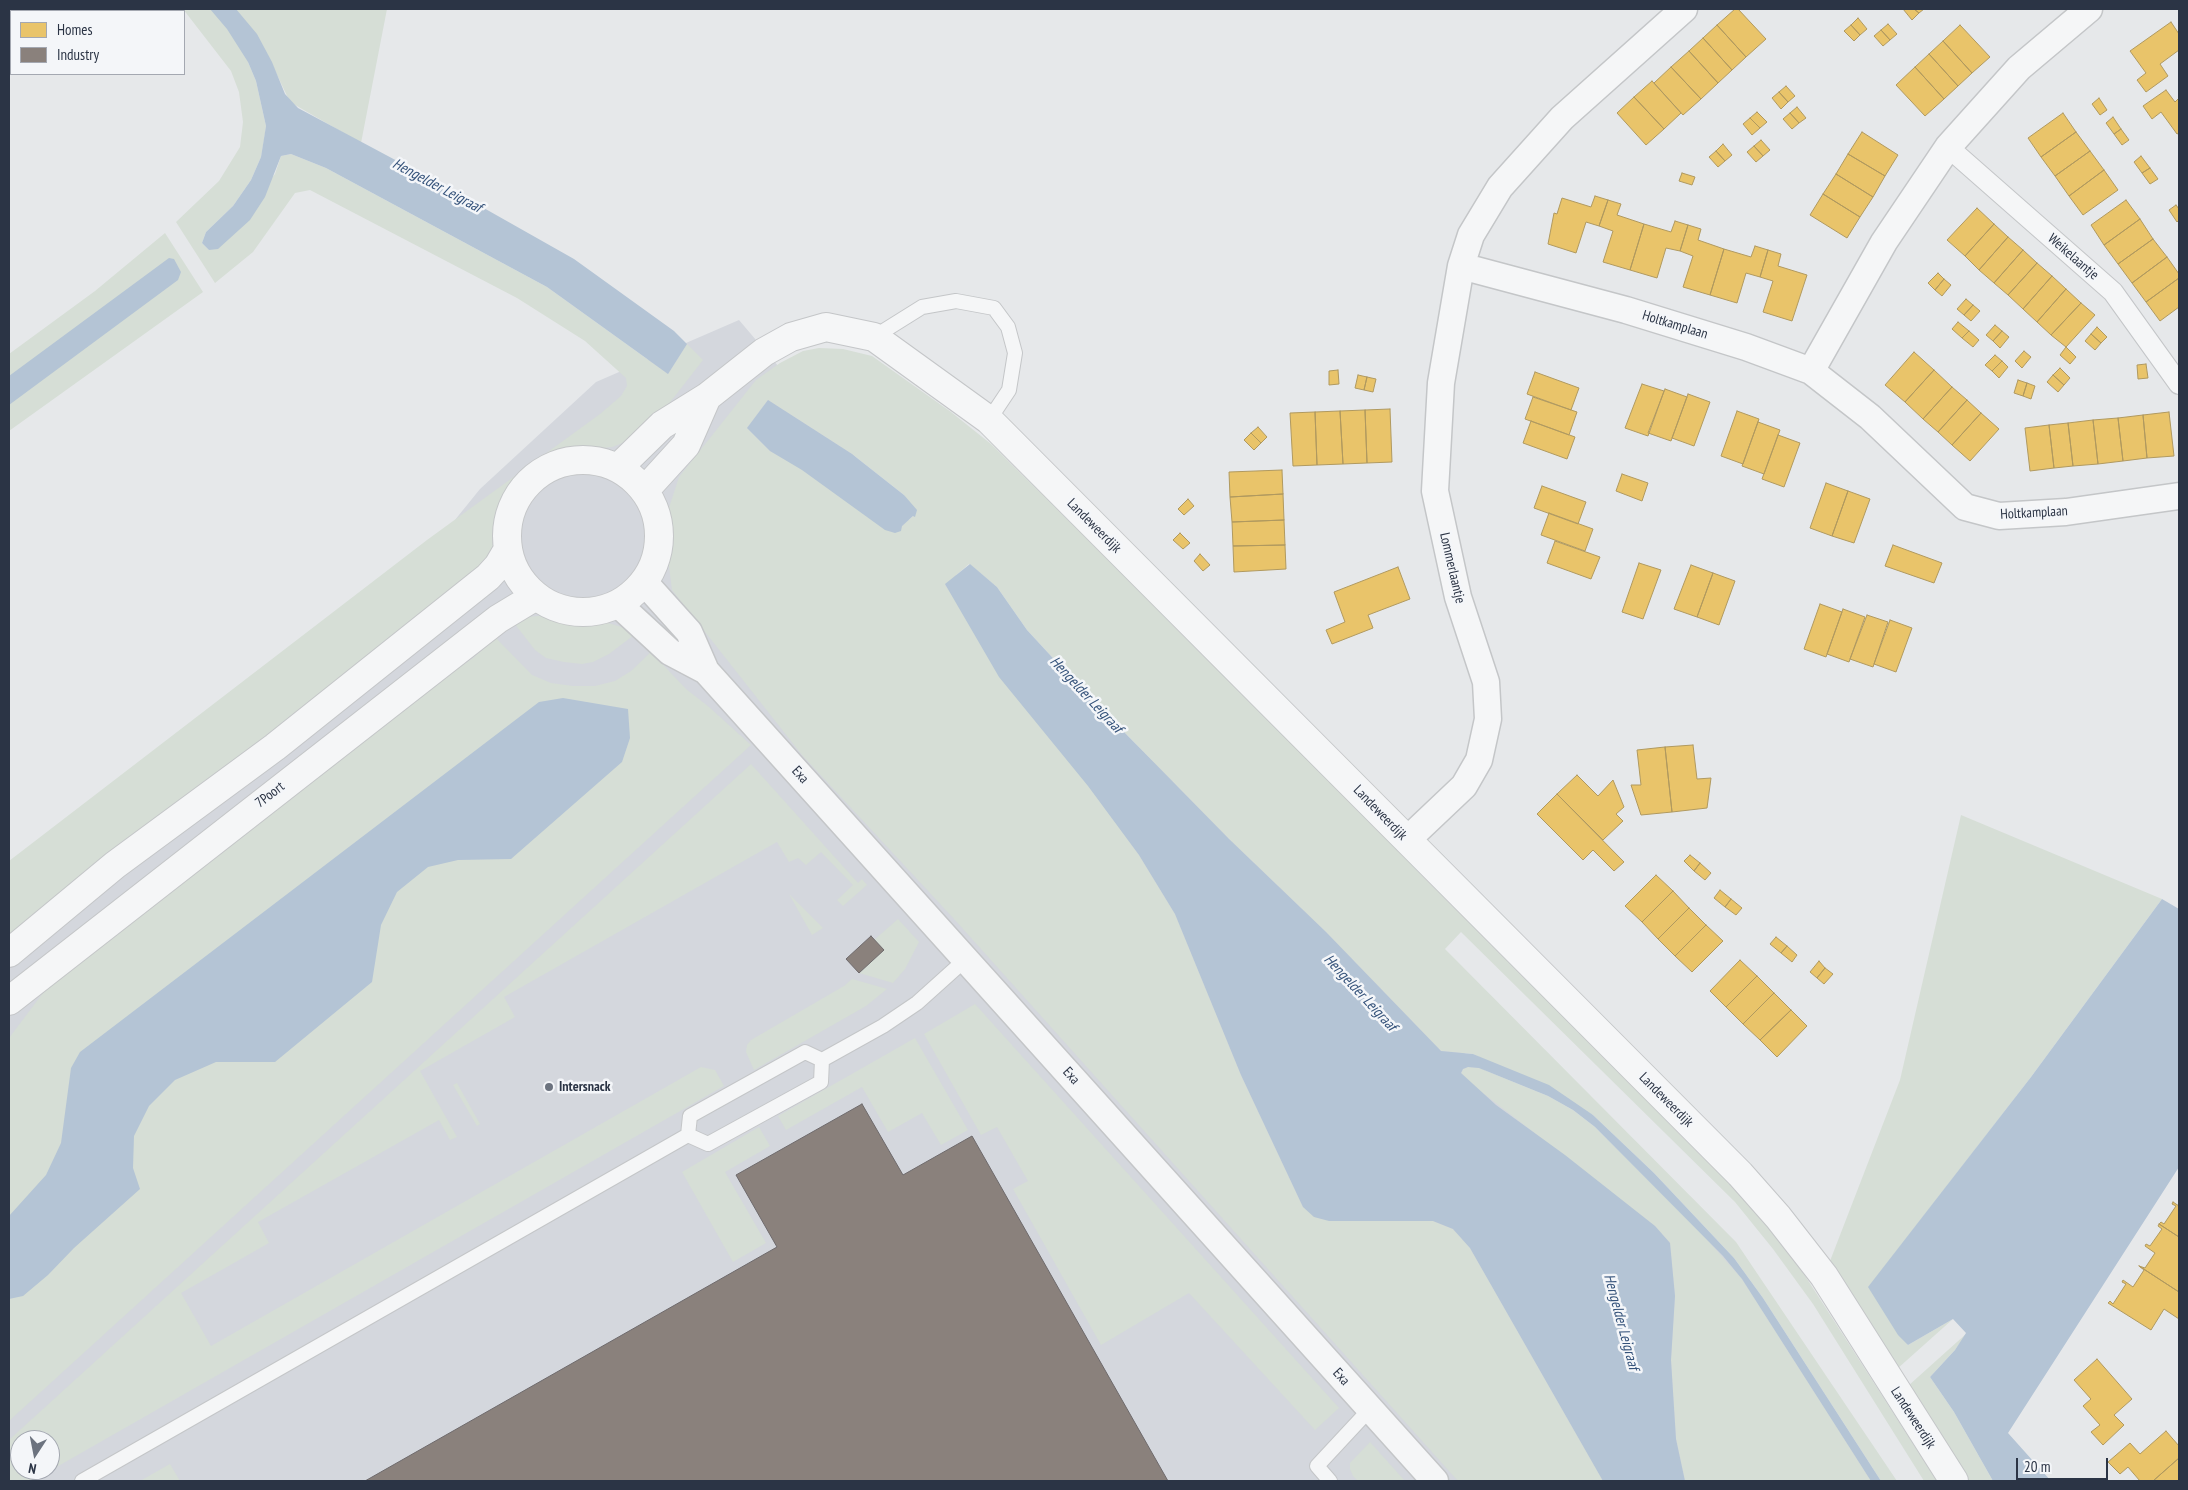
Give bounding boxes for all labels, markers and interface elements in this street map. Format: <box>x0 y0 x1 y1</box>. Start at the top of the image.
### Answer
legend <box>10 10 185 75</box>
text: Homes <box>57 20 93 39</box>
text: Industry <box>57 45 99 64</box>
water label: Hengelder Leigraaf <box>389 155 485 217</box>
street label: Weikelaantje <box>2044 230 2102 284</box>
street label: Holtkamplaan <box>1640 307 1710 343</box>
street label: Landeweerdijk <box>1063 495 1125 557</box>
street label: Holtkamplaan <box>2000 503 2068 523</box>
street label: Lommerlaantje <box>1436 531 1468 605</box>
water label: Hengelder Leigraaf <box>1046 653 1126 737</box>
street label: Exa <box>788 763 812 787</box>
street label: 7Poort <box>252 778 288 812</box>
street label: Landeweerdijk <box>1350 782 1410 844</box>
water label: Hengelder Leigraaf <box>1320 951 1400 1035</box>
street label: Exa <box>1059 1064 1083 1088</box>
street label: Landeweerdijk <box>1635 1069 1697 1131</box>
place label: Intersnack <box>559 1079 610 1095</box>
marker: Intersnack <box>543 1081 555 1093</box>
water label: Hengelder Leigraaf <box>1600 1272 1642 1372</box>
street label: Exa <box>1329 1365 1353 1389</box>
street label: Landeweerdijk <box>1887 1384 1939 1452</box>
north arrow <box>10 1430 60 1480</box>
scale bar <box>2018 1448 2110 1480</box>
text: 20 m <box>2024 1457 2050 1476</box>
text: N <box>27 1459 38 1478</box>

